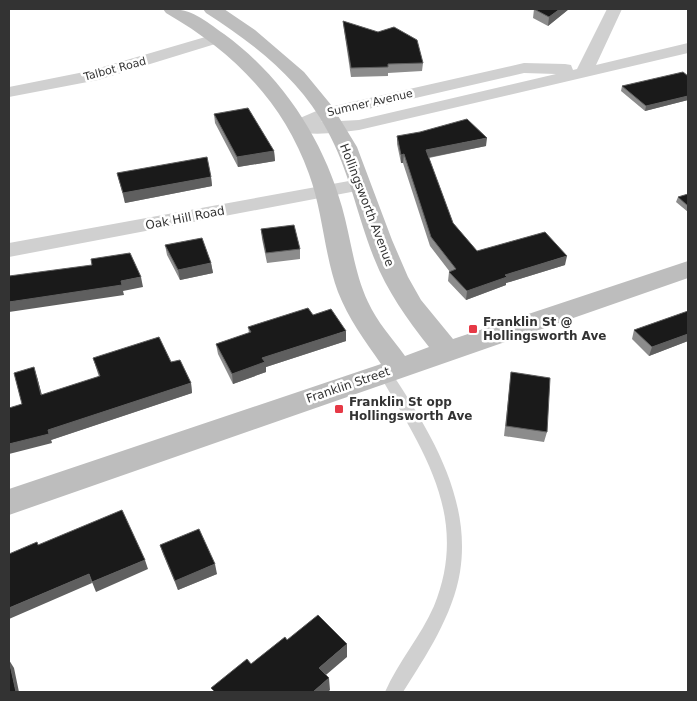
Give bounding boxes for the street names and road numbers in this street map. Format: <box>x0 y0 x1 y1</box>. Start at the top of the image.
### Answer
street label: Talbot Road <box>82 54 148 84</box>
street label: Sumner Avenue <box>326 87 414 119</box>
street label: Hollingsworth Avenue <box>337 142 397 268</box>
street label: Oak Hill Road <box>144 203 226 233</box>
street label: Franklin Street <box>304 364 392 406</box>

